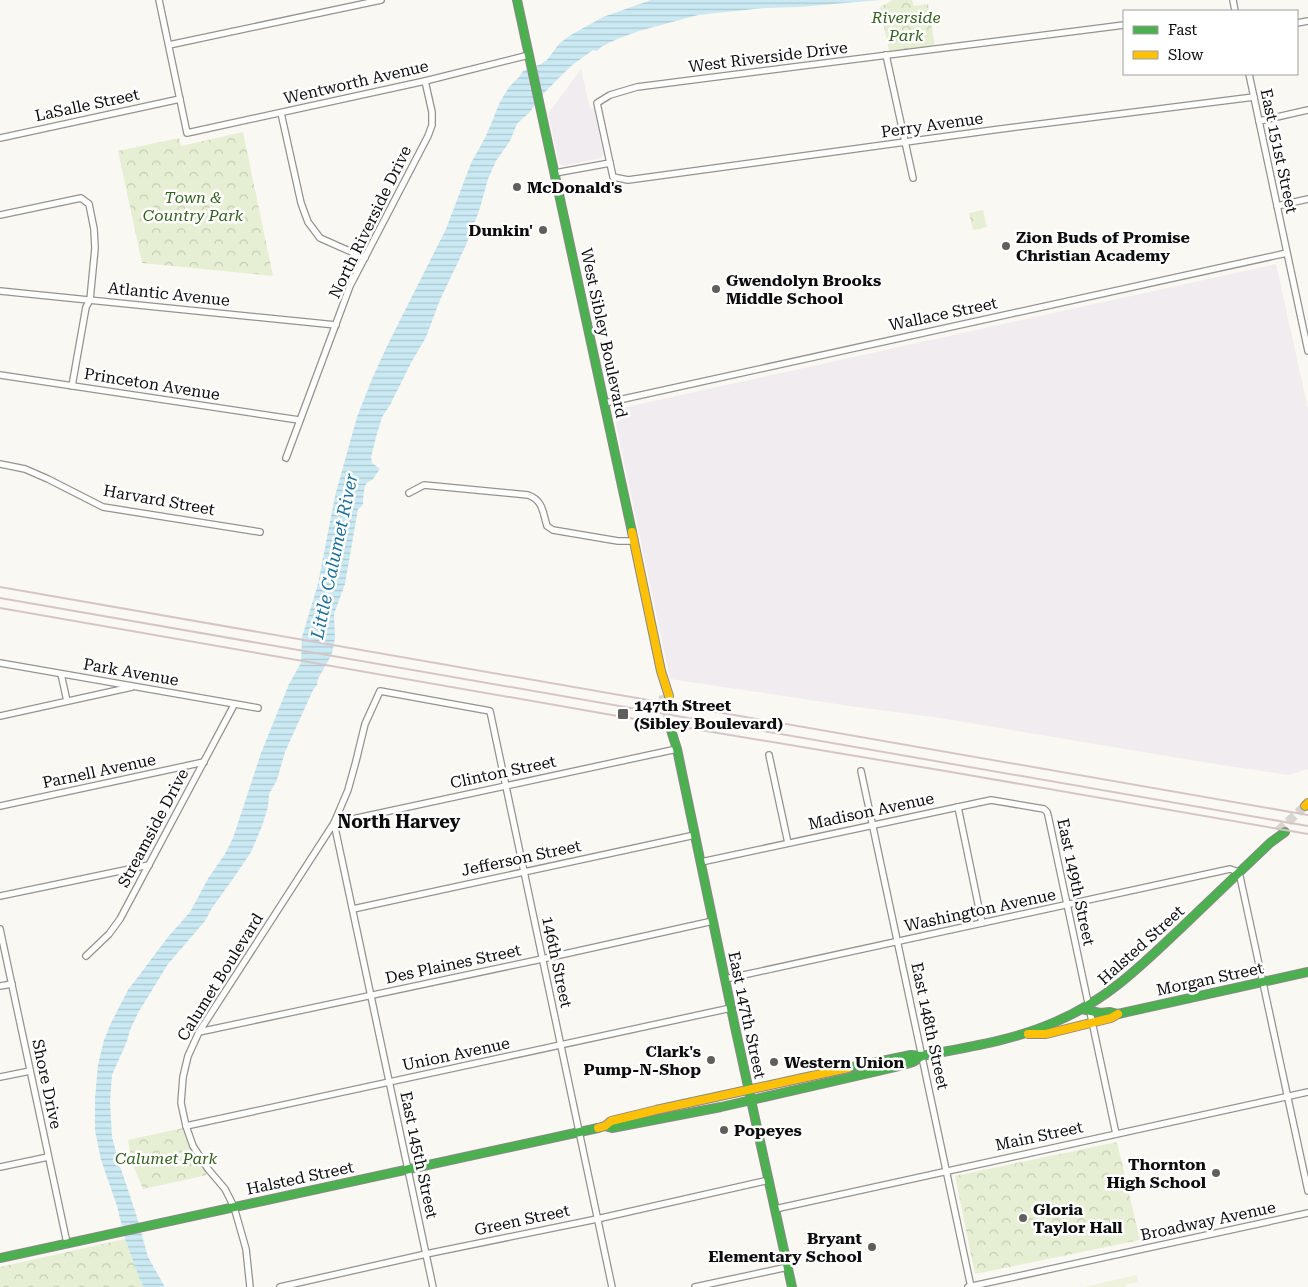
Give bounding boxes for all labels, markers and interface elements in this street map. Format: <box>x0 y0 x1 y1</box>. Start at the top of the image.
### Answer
park label: Riverside Park <box>870 8 941 45</box>
legend <box>1123 10 1298 75</box>
text: Fast <box>1168 21 1198 39</box>
street label: West Riverside Drive <box>687 38 849 76</box>
text: Slow <box>1168 46 1204 64</box>
street label: Wentworth Avenue <box>282 56 430 108</box>
street label: LaSalle Street <box>33 85 141 125</box>
street label: East 151st Street <box>1257 87 1302 215</box>
street label: Perry Avenue <box>880 108 985 142</box>
street label: North Riverside Drive <box>325 142 415 302</box>
place label: McDonald's <box>527 178 622 197</box>
marker: McDonald's <box>511 181 523 193</box>
park label: Town & Country Park <box>143 188 244 225</box>
place label: Dunkin' <box>469 221 533 240</box>
marker: Dunkin' <box>537 224 549 236</box>
place label: Zion Buds of Promise Christian Academy <box>1016 228 1190 265</box>
marker: Zion Buds of Promise Christian Academy <box>1000 240 1012 252</box>
street label: West Sibley Boulevard <box>577 246 631 420</box>
place label: Gwendolyn Brooks Middle School <box>726 271 881 308</box>
street label: Atlantic Avenue <box>107 278 231 310</box>
marker: Gwendolyn Brooks Middle School <box>710 283 722 295</box>
street label: Wallace Street <box>887 293 999 335</box>
street label: Princeton Avenue <box>83 364 222 404</box>
water label: Little Calumet River <box>306 471 362 642</box>
street label: Harvard Street <box>102 481 216 519</box>
street label: Park Avenue <box>82 654 180 690</box>
place label: 147th Street (Sibley Boulevard) <box>634 696 783 733</box>
marker: 147th Street (Sibley Boulevard) <box>616 707 630 721</box>
street label: Parnell Avenue <box>41 750 158 792</box>
street label: Clinton Street <box>448 752 558 792</box>
street label: Streamside Drive <box>114 765 192 891</box>
street label: Madison Avenue <box>806 788 936 834</box>
district label: North Harvey <box>338 811 461 832</box>
street label: East 149th Street <box>1053 817 1099 947</box>
street label: Jefferson Street <box>459 836 583 880</box>
street label: Washington Avenue <box>903 885 1058 935</box>
street label: Halsted Street <box>1094 901 1188 989</box>
street label: Calumet Boulevard <box>173 910 267 1044</box>
street label: 146th Street <box>538 914 576 1010</box>
street label: Des Plaines Street <box>383 940 523 988</box>
street label: East 147th Street <box>724 950 770 1080</box>
street label: Morgan Street <box>1155 958 1265 1000</box>
street label: East 148th Street <box>907 961 953 1091</box>
street label: Union Avenue <box>400 1033 512 1075</box>
street label: Shore Drive <box>28 1037 66 1131</box>
place label: Clark's Pump-N-Shop <box>584 1042 701 1079</box>
place label: Western Union <box>784 1053 905 1072</box>
marker: Clark's Pump-N-Shop <box>705 1054 717 1066</box>
marker: Western Union <box>768 1056 780 1068</box>
street label: East 145th Street <box>396 1090 442 1220</box>
street label: Main Street <box>993 1117 1085 1155</box>
place label: Popeyes <box>734 1121 802 1140</box>
marker: Popeyes <box>718 1124 730 1136</box>
park label: Calumet Park <box>115 1149 217 1168</box>
place label: Thornton High School <box>1107 1155 1207 1192</box>
street label: Halsted Street <box>245 1157 355 1199</box>
marker: Thornton High School <box>1210 1167 1222 1179</box>
street label: Broadway Avenue <box>1139 1197 1278 1245</box>
place label: Gloria Taylor Hall <box>1033 1200 1123 1237</box>
street label: Green Street <box>473 1201 571 1239</box>
marker: Gloria Taylor Hall <box>1017 1212 1029 1224</box>
place label: Bryant Elementary School <box>708 1229 863 1266</box>
marker: Bryant Elementary School <box>866 1241 878 1253</box>

